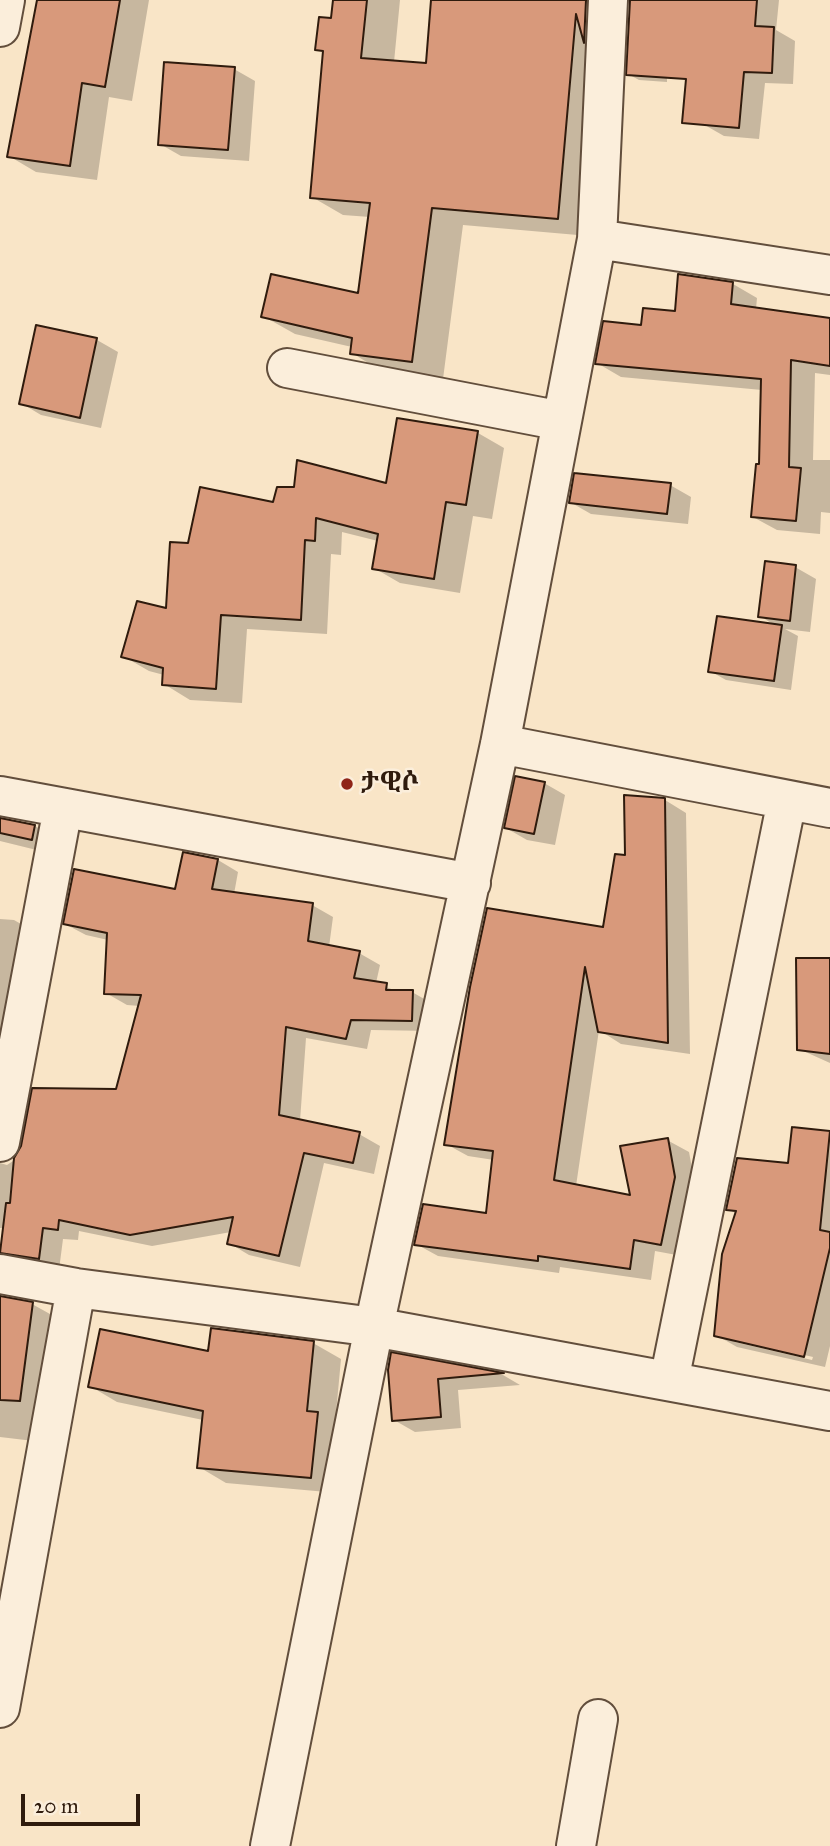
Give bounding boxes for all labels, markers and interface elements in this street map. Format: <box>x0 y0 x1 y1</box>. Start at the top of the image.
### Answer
place label: ታዊሶ <box>361 768 418 800</box>
marker: ታዊሶ <box>339 776 355 792</box>
scale bar <box>24 1780 144 1824</box>
text: 20 m <box>34 1793 79 1819</box>

